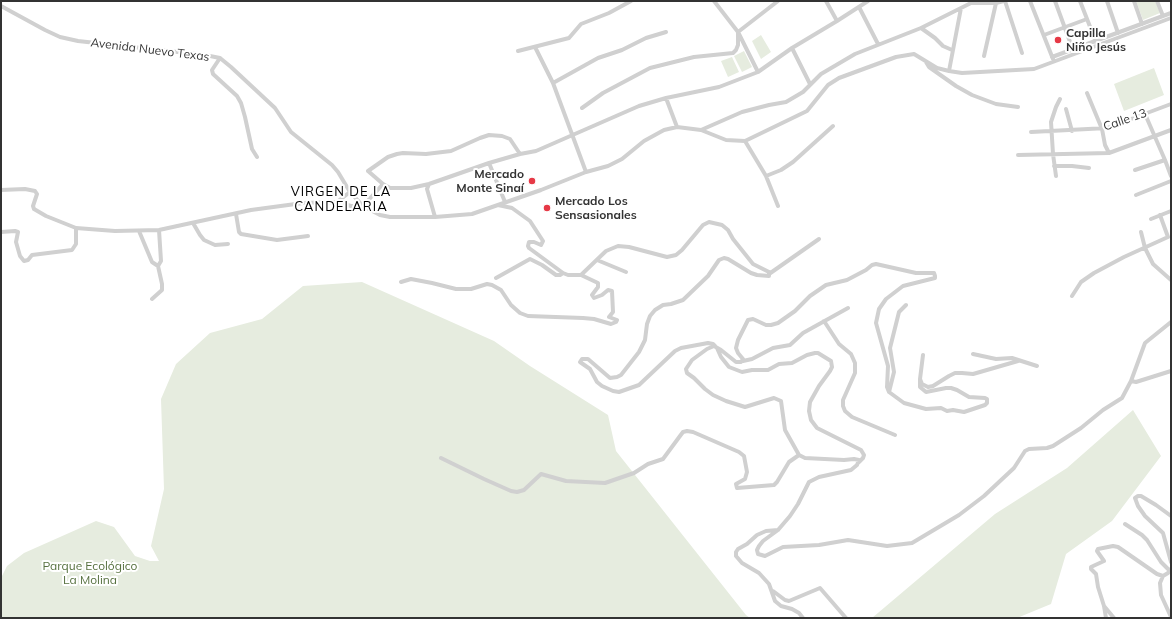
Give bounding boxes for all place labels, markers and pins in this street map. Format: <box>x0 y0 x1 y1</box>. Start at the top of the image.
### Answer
place label: Capilla Niño Jesús <box>1066 26 1126 54</box>
marker: Capilla Niño Jesús <box>1053 35 1063 45</box>
place label: Mercado Monte Sinaí <box>456 167 524 195</box>
marker: Mercado Monte Sinaí <box>527 176 537 186</box>
place label: Mercado Los Sensasionales <box>555 194 637 222</box>
marker: Mercado Los Sensasionales <box>542 203 552 213</box>

